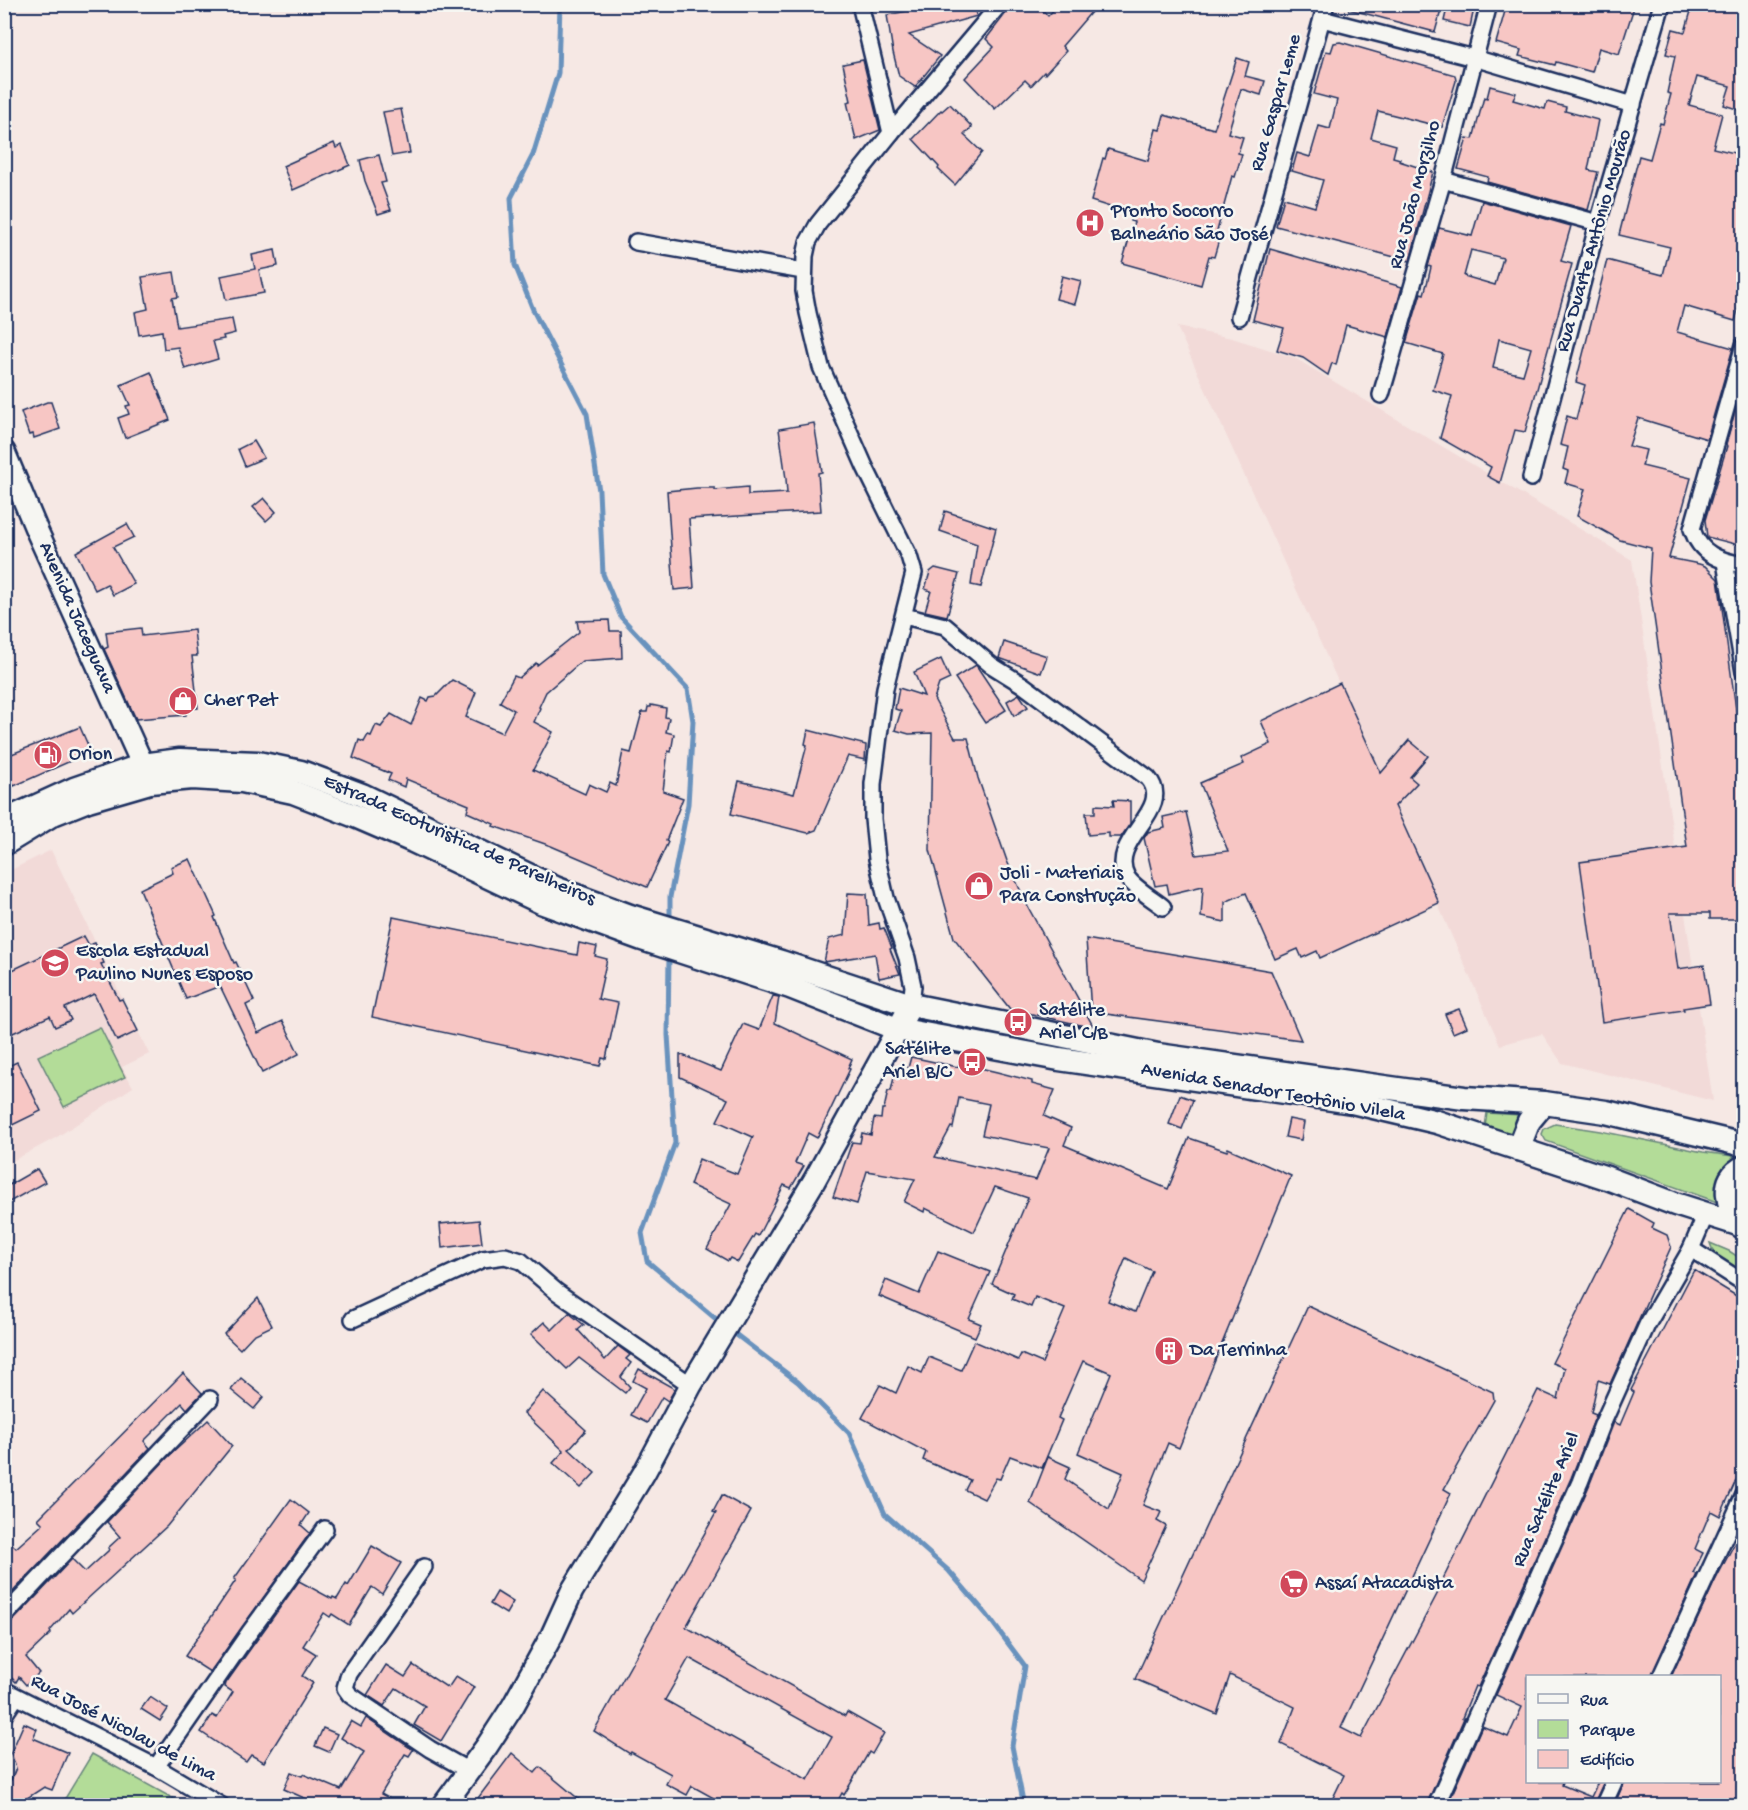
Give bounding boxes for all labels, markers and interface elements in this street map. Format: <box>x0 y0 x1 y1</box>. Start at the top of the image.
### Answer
street label: Rua Gaspar Leme <box>1246 31 1308 174</box>
street label: Rua João Morzilho <box>1385 118 1447 272</box>
street label: Rua Duarte Antônio Mourão <box>1552 127 1638 355</box>
place label: Pronto Socorro Balneário São José <box>1110 201 1269 247</box>
hospital icon: Pronto Socorro Balneário São José <box>1074 207 1106 239</box>
street label: Avenida Jaceguava <box>32 539 120 698</box>
shop icon: Cher Pet <box>167 685 199 717</box>
place label: Cher Pet <box>204 690 279 713</box>
fuel station icon: Orion <box>32 739 64 771</box>
place label: Orion <box>69 744 113 767</box>
street label: Estrada Ecoturistica de Parelheiros <box>319 770 599 912</box>
place label: Joli - Materiais Para Construção <box>999 863 1136 909</box>
shop icon: Joli - Materiais Para Construção <box>963 870 995 902</box>
place label: Escola Estadual Paulino Nunes Esposo <box>75 941 253 987</box>
school or university icon: Escola Estadual Paulino Nunes Esposo <box>39 947 71 979</box>
place label: Satélite Ariel C/B <box>1039 1000 1108 1046</box>
bus stop icon: Satélite Ariel C/B <box>1002 1006 1034 1038</box>
place label: Satélite Ariel B/C <box>882 1039 952 1085</box>
bus stop icon: Satélite Ariel B/C <box>956 1046 988 1078</box>
street label: Avenida Senador Teotônio Vilela <box>1139 1058 1408 1128</box>
building icon: Da Terrinha <box>1153 1335 1185 1367</box>
place label: Da Terrinha <box>1188 1340 1288 1363</box>
street label: Rua Satélite Ariel <box>1508 1429 1586 1571</box>
supermarket icon: Assaí Atacadista <box>1278 1568 1310 1600</box>
place label: Assaí Atacadista <box>1315 1573 1454 1596</box>
street label: Rua José Nicolau de Lima <box>26 1670 221 1788</box>
legend <box>1526 1675 1721 1783</box>
text: Rua <box>1580 1691 1609 1712</box>
text: Parque <box>1579 1721 1636 1742</box>
text: Edifício <box>1580 1751 1634 1772</box>

